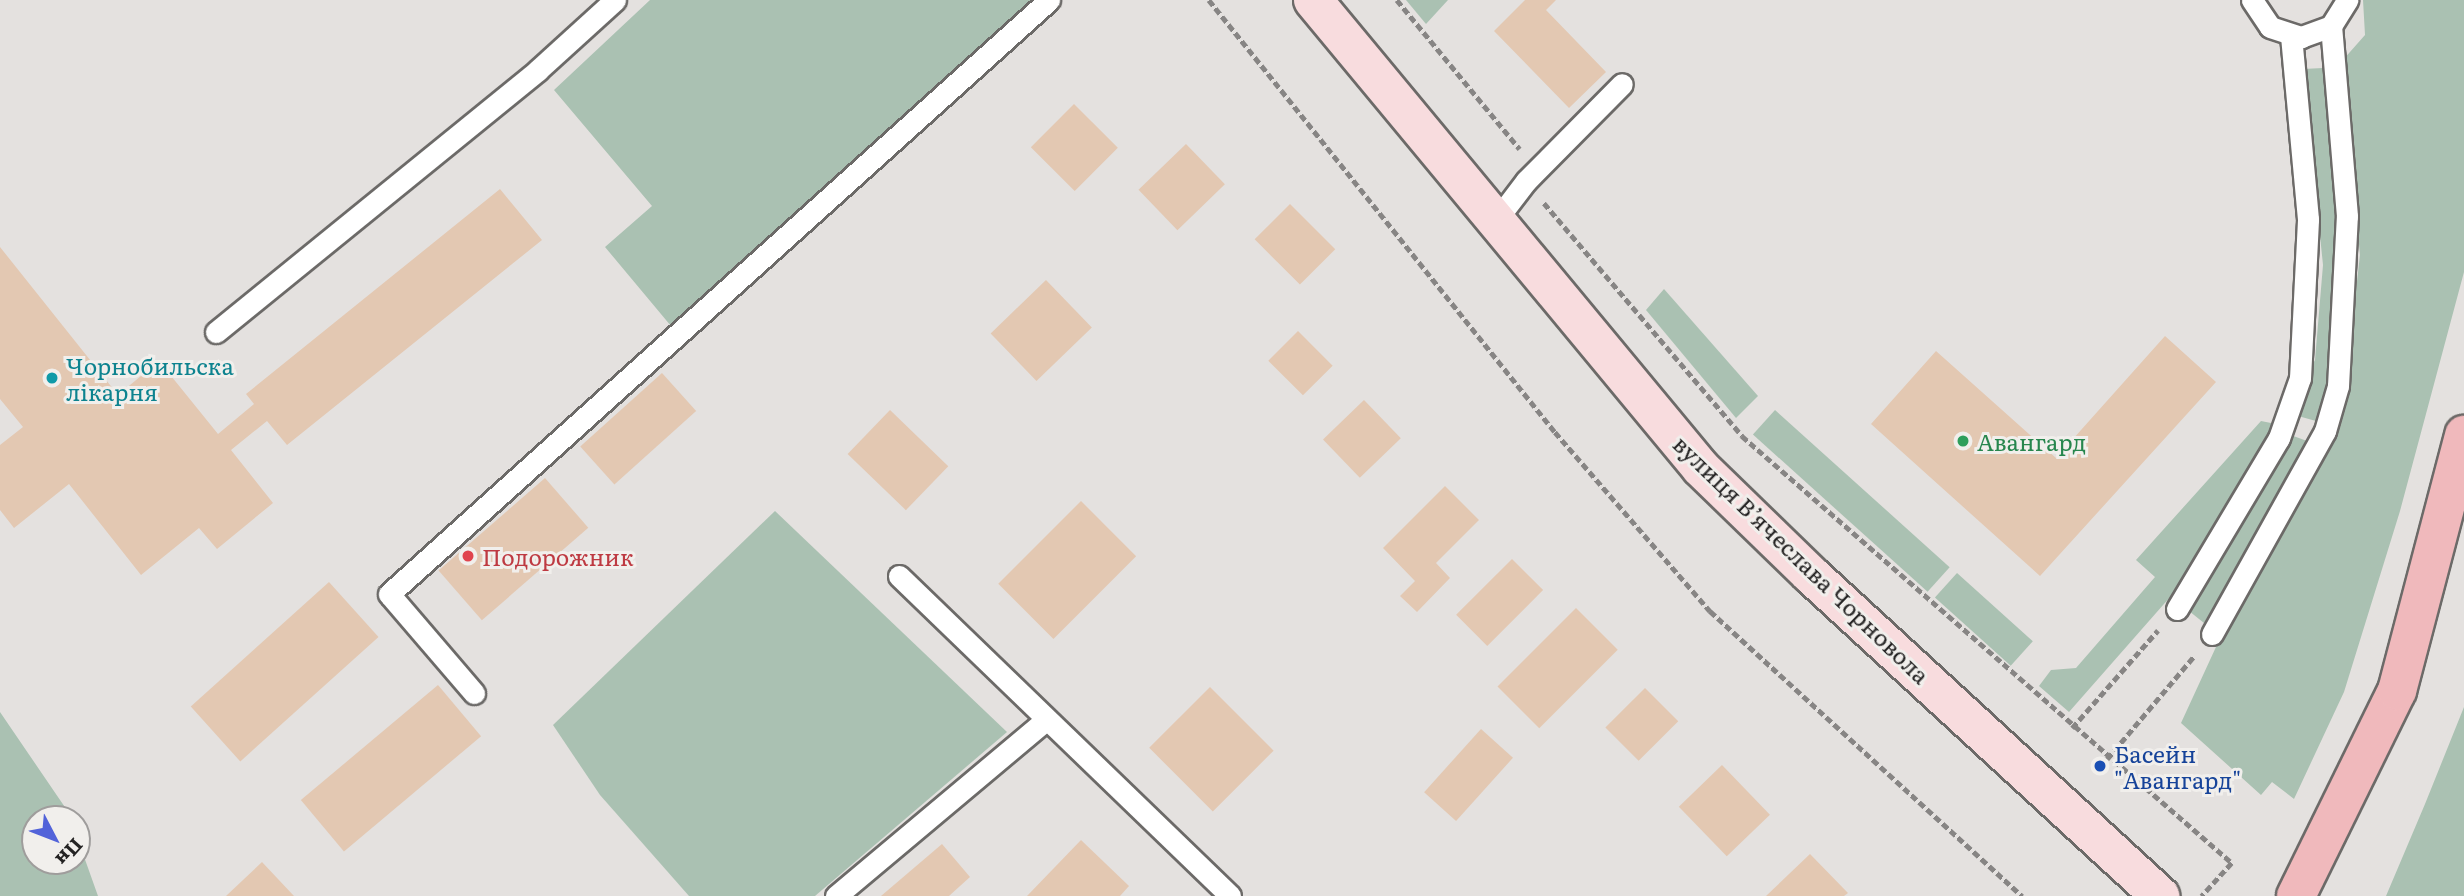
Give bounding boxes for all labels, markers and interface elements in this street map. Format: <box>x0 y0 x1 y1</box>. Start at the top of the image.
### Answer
place label: Чорнобильска лікарня <box>66 351 234 405</box>
marker: Чорнобильска лікарня <box>44 370 60 386</box>
place label: Авангард <box>1977 427 2086 455</box>
street label: вулиця Вʼячеслава Чорновола <box>1668 429 1936 689</box>
marker: Авангард <box>1955 433 1971 449</box>
place label: Подорожник <box>482 542 634 570</box>
marker: Подорожник <box>460 548 476 564</box>
place label: Басейн "Авангард" <box>2114 739 2241 793</box>
marker: Басейн "Авангард" <box>2092 758 2108 774</box>
north arrow <box>21 805 91 875</box>
text: Пн <box>50 832 90 873</box>

